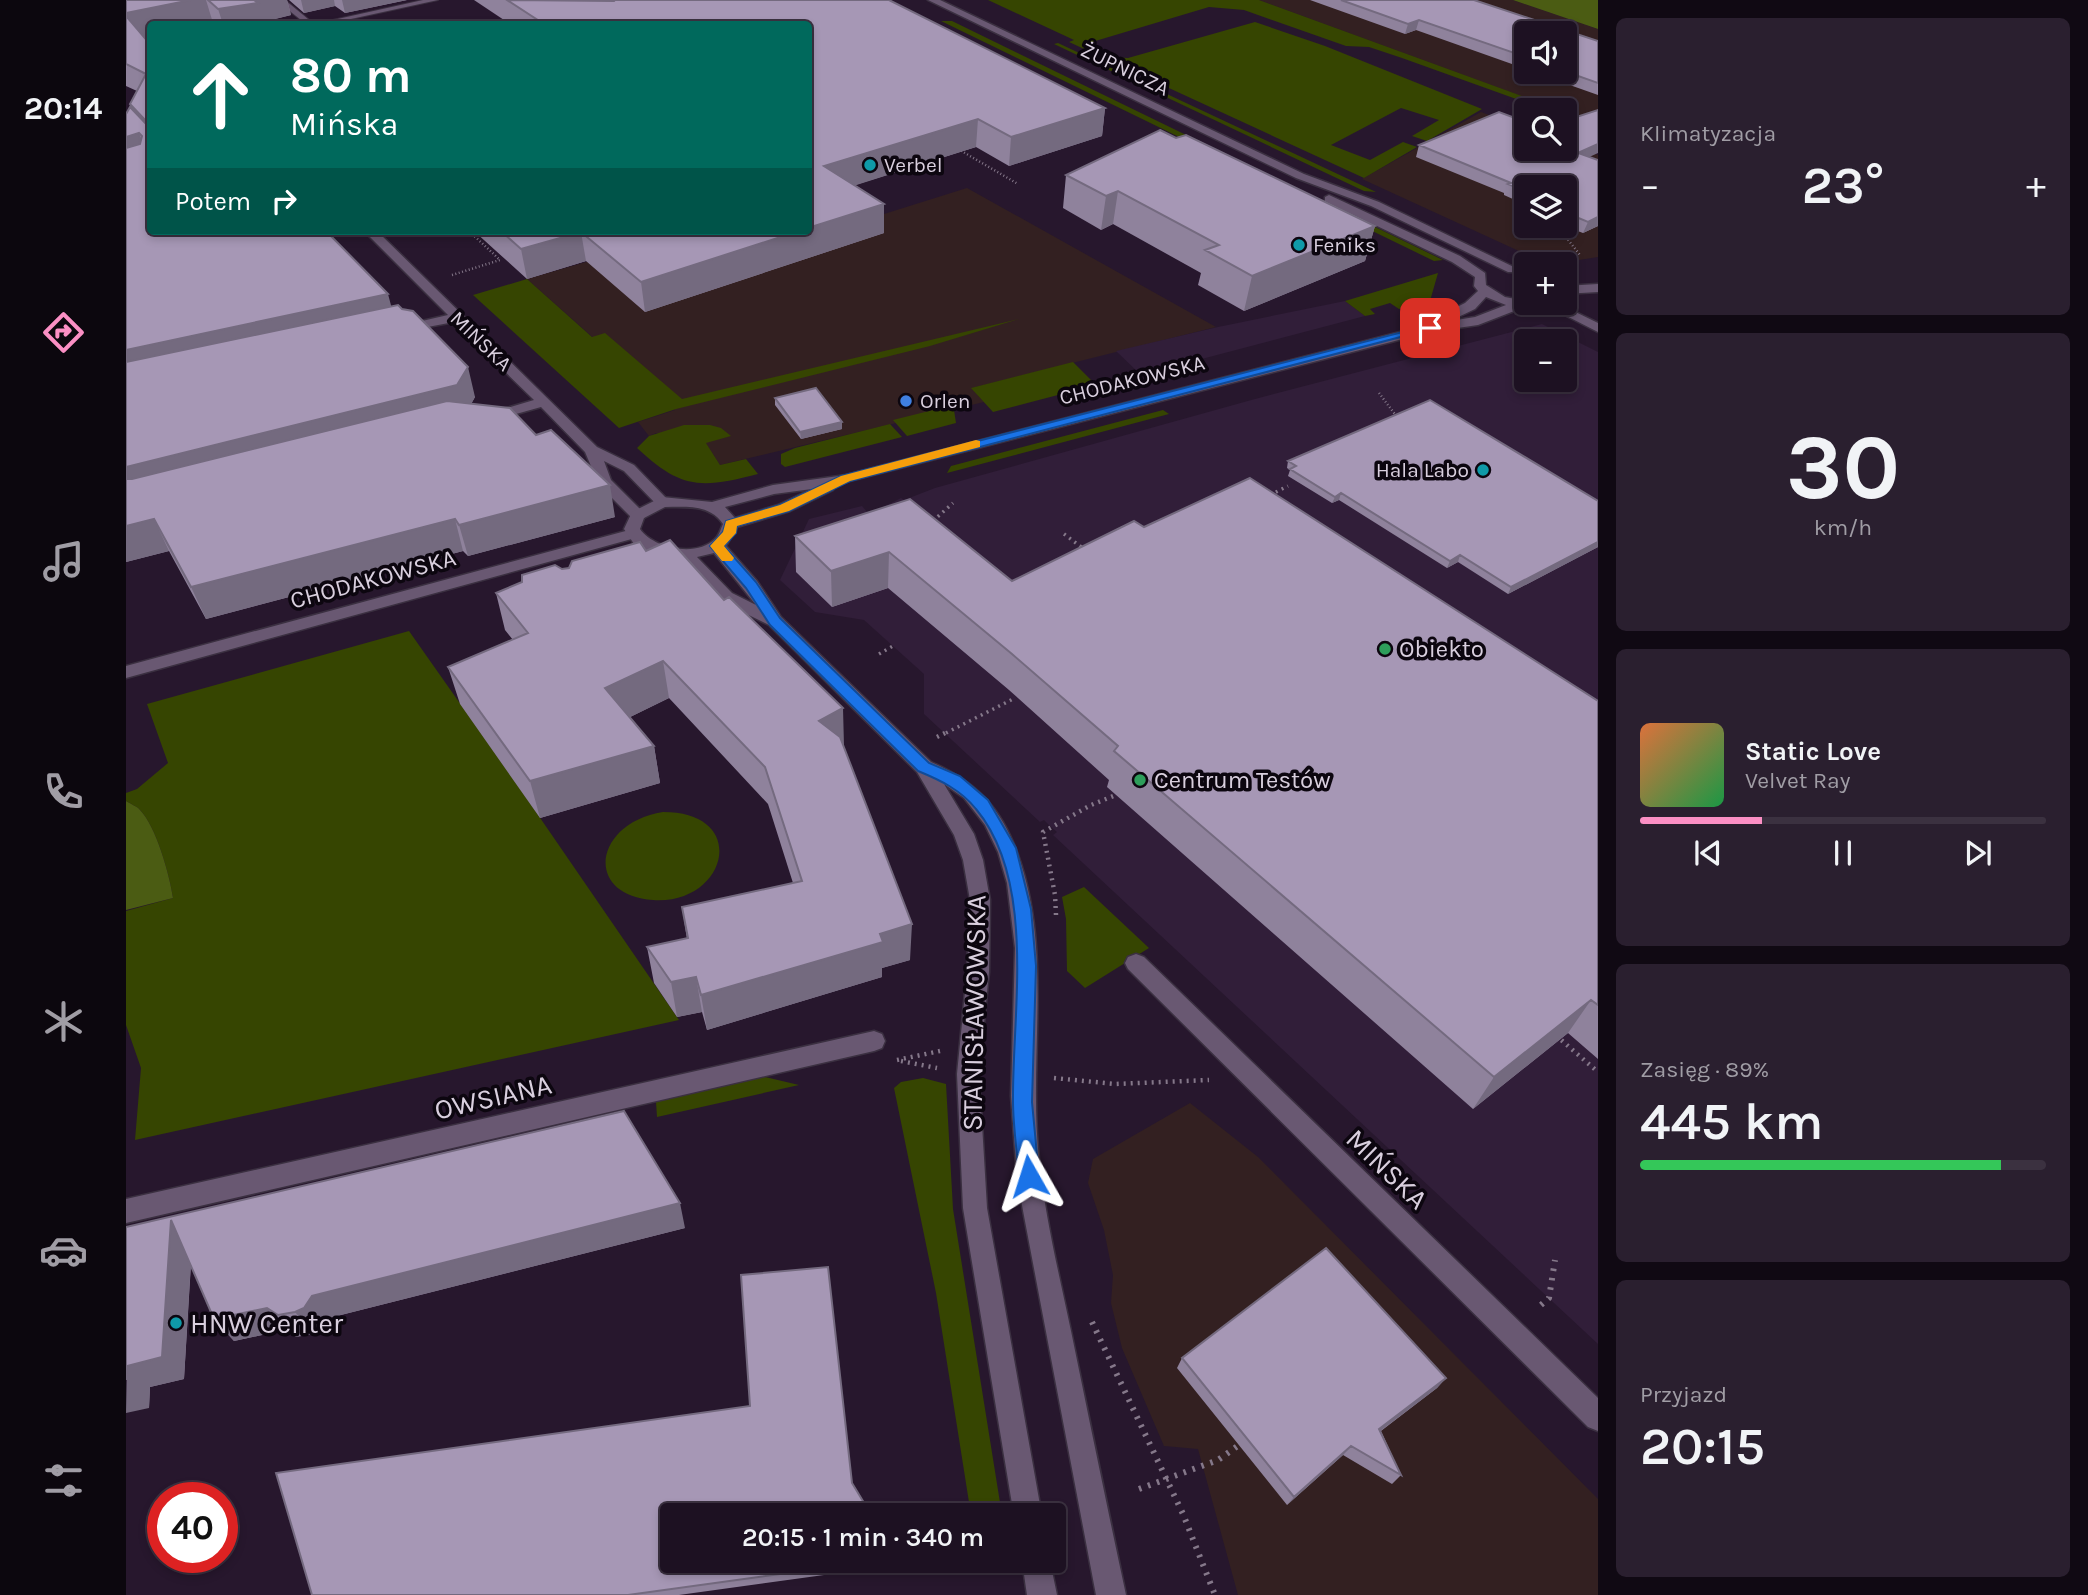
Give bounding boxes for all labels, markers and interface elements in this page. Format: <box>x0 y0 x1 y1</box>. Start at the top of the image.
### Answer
map controls <box>1514 21 1577 392</box>
button: sound <box>1514 21 1577 84</box>
street label: ŻUPNICZA <box>1077 37 1173 101</box>
text: 80 m <box>290 47 412 104</box>
icon: ahead <box>175 49 266 140</box>
text: 20:14 <box>24 90 102 127</box>
button: search <box>1514 98 1577 161</box>
text: Mińska <box>290 106 398 143</box>
text: Klimatyzacja <box>1640 120 1776 147</box>
place label: Verbel <box>884 153 943 177</box>
text: 23° <box>1802 155 1884 216</box>
marker: Verbel <box>862 157 878 173</box>
text: − <box>1640 163 1660 208</box>
text: + <box>2026 163 2046 208</box>
button: layers <box>1514 175 1577 238</box>
icon: right <box>265 182 303 220</box>
text: Potem <box>175 186 251 217</box>
place label: Feniks <box>1313 233 1376 257</box>
marker: Feniks <box>1291 237 1307 253</box>
button: + <box>1514 252 1577 315</box>
pin <box>1400 298 1460 358</box>
street label: MIŃSKA <box>445 306 517 376</box>
icon: directions <box>39 308 88 357</box>
icon: arrive <box>1411 309 1449 347</box>
button: − <box>1514 329 1577 392</box>
street label: CHODAKOWSKA <box>1057 350 1207 410</box>
place label: Orlen <box>920 389 970 413</box>
marker: Orlen <box>898 393 914 409</box>
text: 30 <box>1786 415 1900 521</box>
place label: Hala Labo <box>1376 458 1469 482</box>
marker: Hala Labo <box>1475 462 1491 478</box>
text: km/h <box>1814 514 1872 541</box>
icon: music <box>39 537 88 586</box>
street label: CHODAKOWSKA <box>287 543 459 615</box>
place label: Obiekto <box>1399 635 1484 663</box>
marker: Obiekto <box>1377 641 1393 657</box>
text: Static Love <box>1745 736 1881 767</box>
place label: Centrum Testów <box>1154 766 1331 794</box>
icon: phone <box>39 767 88 816</box>
text: Velvet Ray <box>1745 767 1850 794</box>
marker: Centrum Testów <box>1132 772 1148 788</box>
icon: previous <box>1689 834 1727 872</box>
icon: pause <box>1824 834 1862 872</box>
icon: next <box>1959 834 1997 872</box>
street label: STANISŁAWOWSKA <box>955 895 993 1131</box>
icon: climate <box>39 997 88 1046</box>
text: Zasięg · 89% <box>1640 1056 1769 1083</box>
street label: OWSIANA <box>431 1068 555 1126</box>
text: 445 km <box>1640 1091 1823 1152</box>
street label: MIŃSKA <box>1339 1121 1435 1216</box>
position arrow <box>992 1139 1066 1213</box>
icon: car <box>39 1226 88 1275</box>
place label: HNW Center <box>190 1307 344 1340</box>
marker: HNW Center <box>168 1315 184 1331</box>
text: Przyjazd <box>1640 1381 1727 1408</box>
text: 20:15 <box>1640 1416 1765 1477</box>
icon: filters <box>39 1456 88 1505</box>
speed limit sign: 40 <box>147 1482 238 1573</box>
text: 20:15 · 1 min · 340 m <box>742 1522 984 1553</box>

